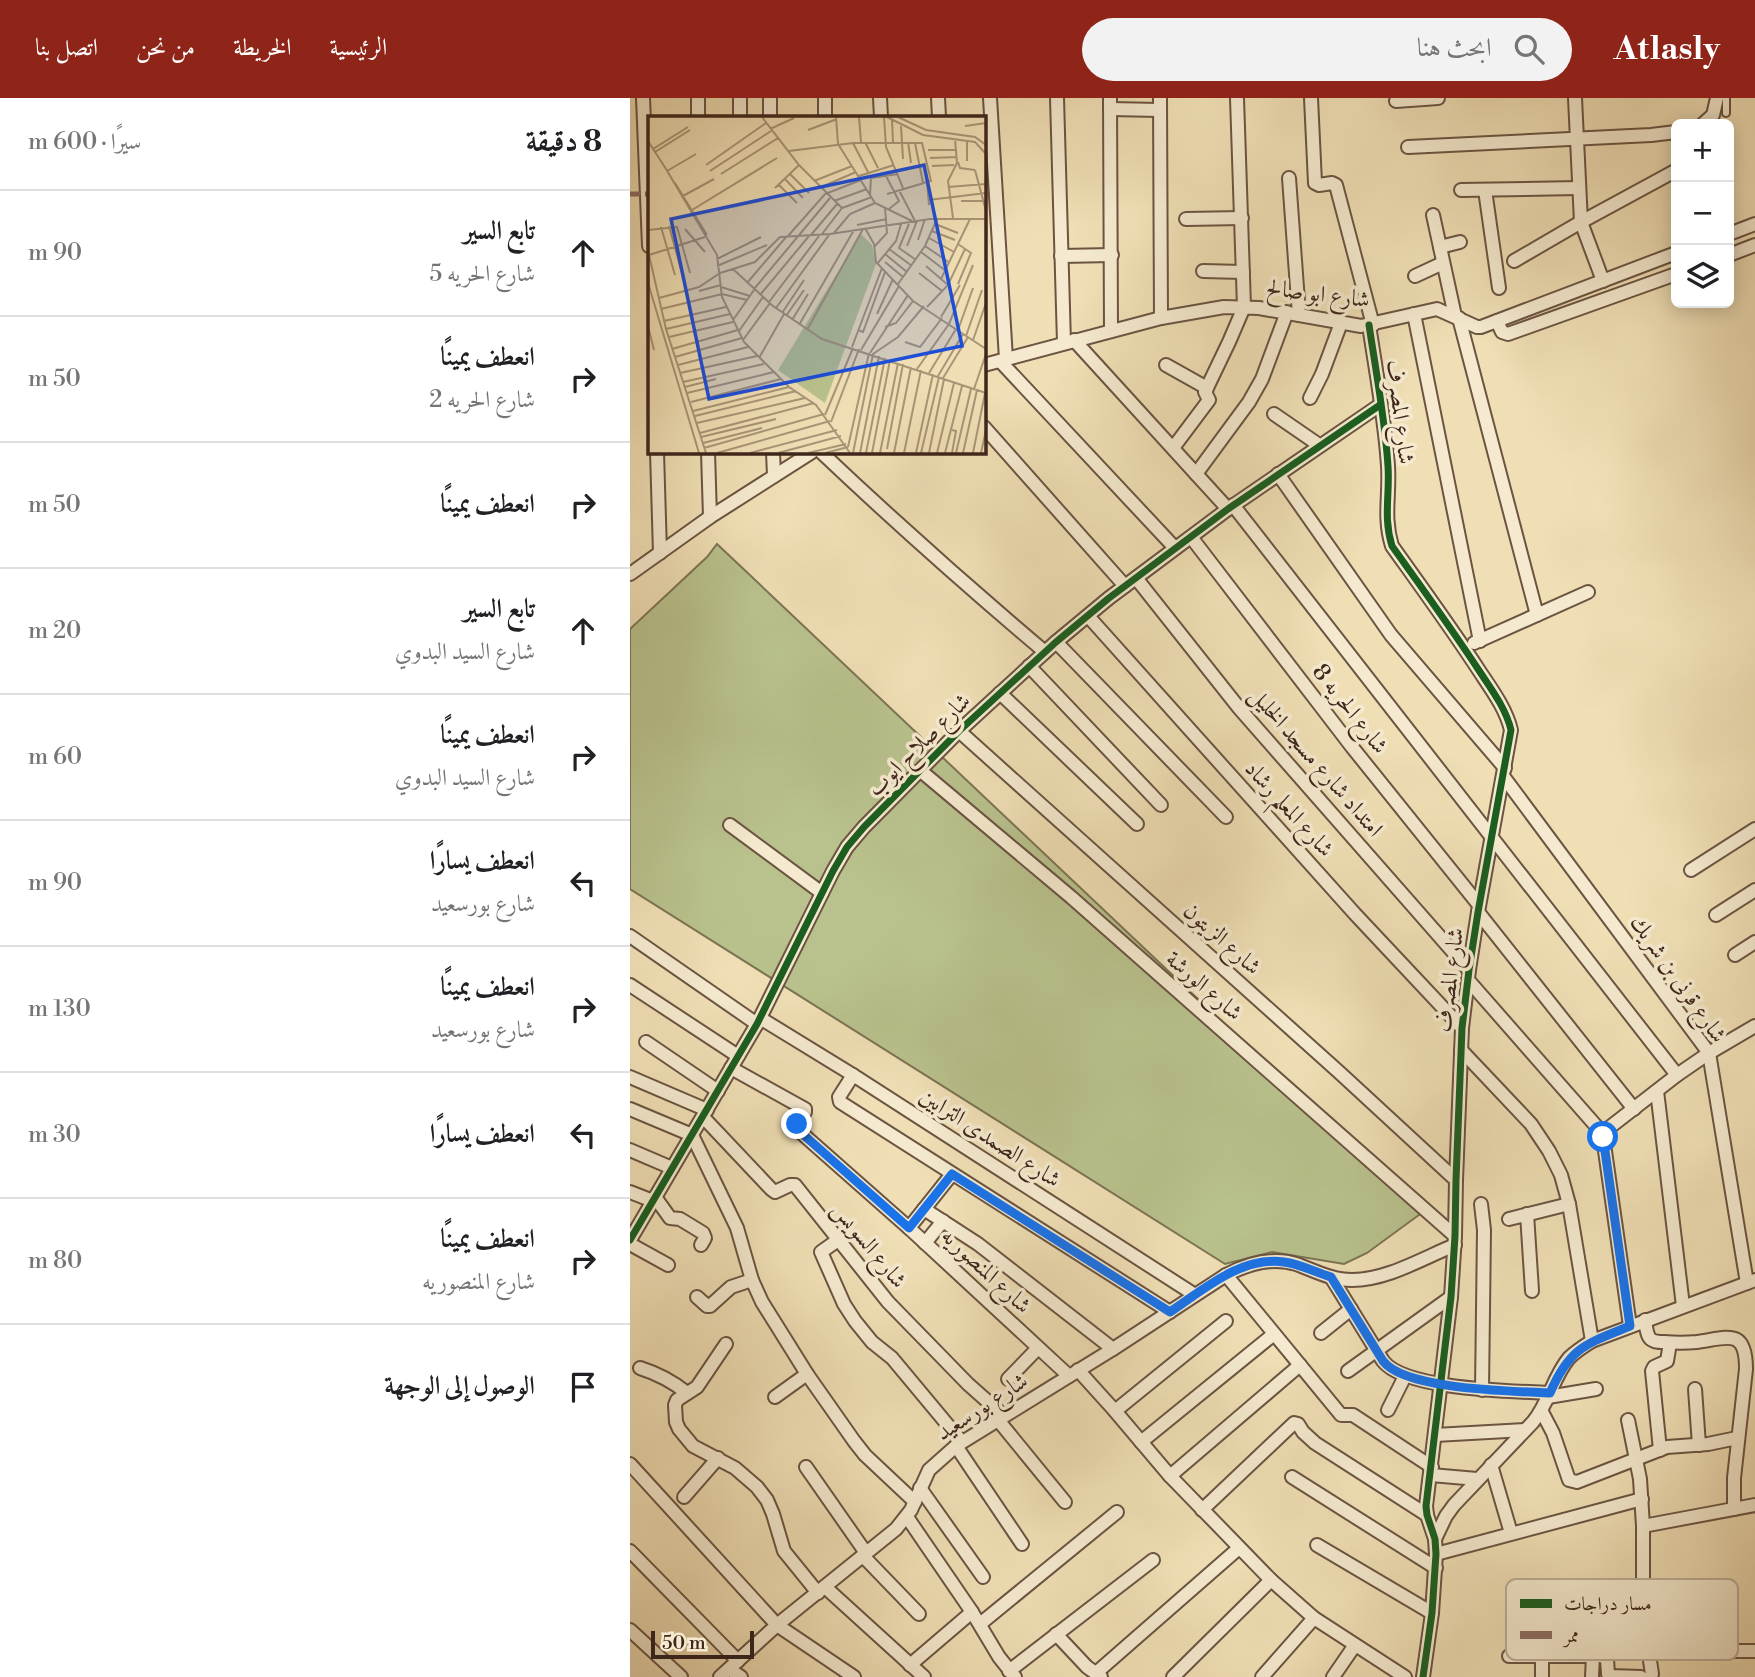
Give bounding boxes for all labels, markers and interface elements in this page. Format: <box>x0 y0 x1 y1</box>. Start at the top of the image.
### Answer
search box <box>1082 18 1572 81</box>
text: Atlasly <box>1614 29 1720 70</box>
icon: search <box>1510 30 1548 68</box>
text: ابحث هنا <box>1417 32 1492 64</box>
text: اتصل بنا <box>35 33 98 63</box>
text: من نحن <box>136 33 195 63</box>
text: الخريطة <box>233 33 292 63</box>
text: الرئيسية <box>330 33 387 63</box>
inset map <box>648 116 985 453</box>
map controls <box>1671 119 1734 308</box>
button: + <box>1671 119 1734 182</box>
text: 8 دقيقة <box>526 123 602 161</box>
text: سيرًا · 600 m <box>28 128 141 156</box>
button: − <box>1671 182 1734 245</box>
text: تابع السير <box>463 215 535 247</box>
icon: ahead <box>564 234 602 272</box>
text: 90 m <box>28 239 82 267</box>
button: layers <box>1671 245 1734 308</box>
text: شارع الحريه 5 <box>430 260 535 288</box>
street label: شارع ابو صالح <box>1264 274 1371 319</box>
text: انعطف يمينًا <box>440 341 535 373</box>
street label: شارع المصرف <box>1375 358 1420 466</box>
icon: right <box>564 360 602 398</box>
text: 50 m <box>28 365 81 393</box>
text: شارع الحريه 2 <box>429 386 535 414</box>
icon: right <box>564 486 602 524</box>
text: انعطف يمينًا <box>440 488 535 520</box>
text: 50 m <box>28 491 81 519</box>
text: تابع السير <box>463 593 535 625</box>
icon: ahead <box>564 612 602 650</box>
text: 20 m <box>28 617 81 645</box>
text: شارع السيد البدوي <box>395 638 535 666</box>
street label: شارع الحريه 8 <box>1302 658 1394 763</box>
street label: امتداد شارع مسجد الخليل <box>1240 681 1389 846</box>
street label: شارع صلاح ايوب <box>861 687 981 807</box>
text: انعطف يمينًا <box>440 719 535 751</box>
icon: right <box>564 738 602 776</box>
text: 60 m <box>28 743 82 771</box>
street label: شارع المعلم رشاد <box>1233 755 1340 868</box>
text: شارع السيد البدوي <box>395 764 535 792</box>
text: انعطف يسارًا <box>430 845 535 877</box>
icon: left <box>564 864 602 902</box>
text: 90 m <box>28 869 82 897</box>
text: شارع بورسعيد <box>431 890 535 918</box>
street label: شارع الزيتون <box>1174 897 1267 985</box>
street label: شارع قرنى بن شريك <box>1620 910 1732 1051</box>
street label: شارع المصرف <box>1430 926 1475 1034</box>
street label: شارع الورشة <box>1157 945 1248 1031</box>
text: انعطف يمينًا <box>440 971 535 1003</box>
icon: right <box>564 990 602 1028</box>
text: 130 m <box>28 995 91 1023</box>
text: شارع بورسعيد <box>431 1016 535 1044</box>
street label: شارع الصمدى الترابين <box>911 1082 1066 1198</box>
route end <box>781 1108 812 1139</box>
icon: left <box>564 1116 602 1154</box>
text: انعطف يسارًا <box>430 1118 535 1150</box>
text: 30 m <box>28 1121 81 1149</box>
route start <box>1587 1121 1618 1152</box>
street label: شارع السويس <box>822 1196 913 1297</box>
street label: شارع المنصوريه <box>932 1222 1037 1323</box>
text: انعطف يمينًا <box>440 1223 535 1255</box>
icon: right <box>564 1242 602 1280</box>
text: 80 m <box>28 1247 82 1275</box>
text: شارع المنصوريه <box>422 1268 535 1296</box>
street label: شارع بورسعيد <box>931 1367 1036 1451</box>
icon: arrive <box>564 1368 602 1406</box>
text: الوصول إلى الوجهة <box>384 1370 535 1402</box>
legend <box>1506 1579 1738 1660</box>
text: مسار دراجات <box>1564 1592 1652 1616</box>
text: ممر <box>1562 1624 1579 1648</box>
scale bar <box>651 1628 754 1660</box>
text: 50 m <box>662 1631 706 1655</box>

